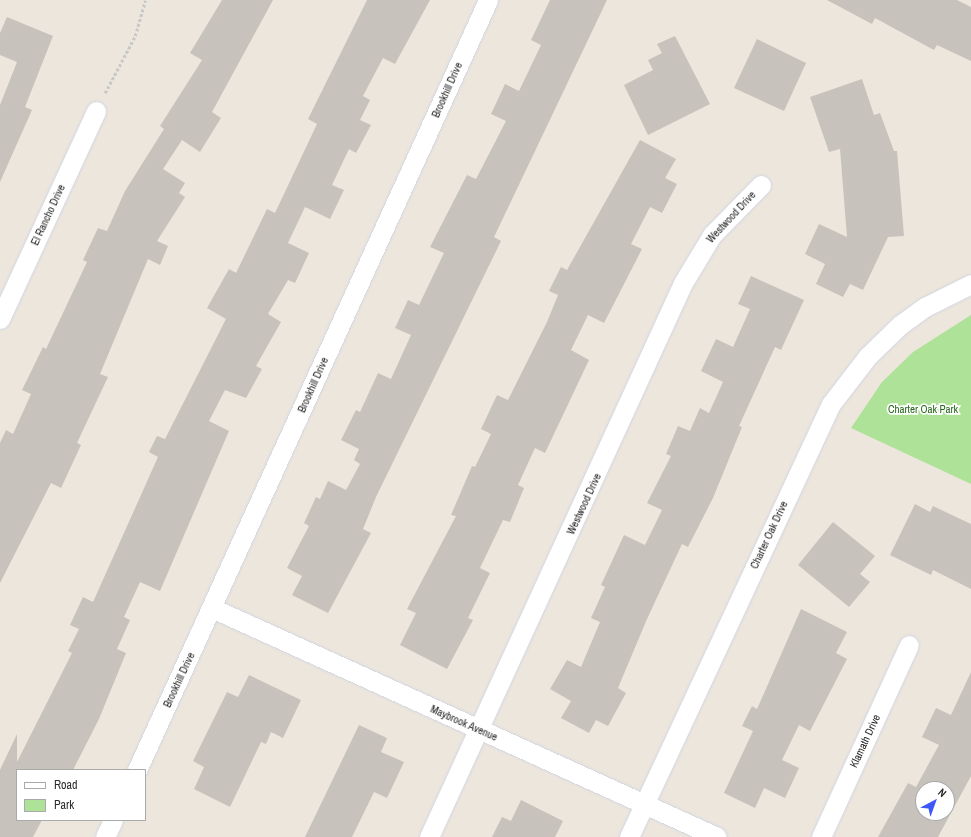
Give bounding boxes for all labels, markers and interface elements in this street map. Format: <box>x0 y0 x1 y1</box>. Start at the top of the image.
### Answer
street label: Brookhill Drive <box>429 60 465 120</box>
street label: El Rancho Drive <box>28 182 68 248</box>
street label: Westwood Drive <box>704 188 758 246</box>
street label: Brookhill Drive <box>295 355 331 415</box>
park label: Charter Oak Park <box>888 402 958 416</box>
street label: Westwood Drive <box>564 471 604 537</box>
street label: Charter Oak Drive <box>748 499 790 571</box>
street label: Brookhill Drive <box>161 650 197 710</box>
street label: Maybrook Avenue <box>428 702 500 744</box>
street label: Klamath Drive <box>847 712 883 770</box>
legend <box>16 769 146 821</box>
text: Road <box>54 777 78 793</box>
north arrow <box>915 781 955 821</box>
text: N <box>935 785 949 800</box>
text: Park <box>54 797 74 813</box>

